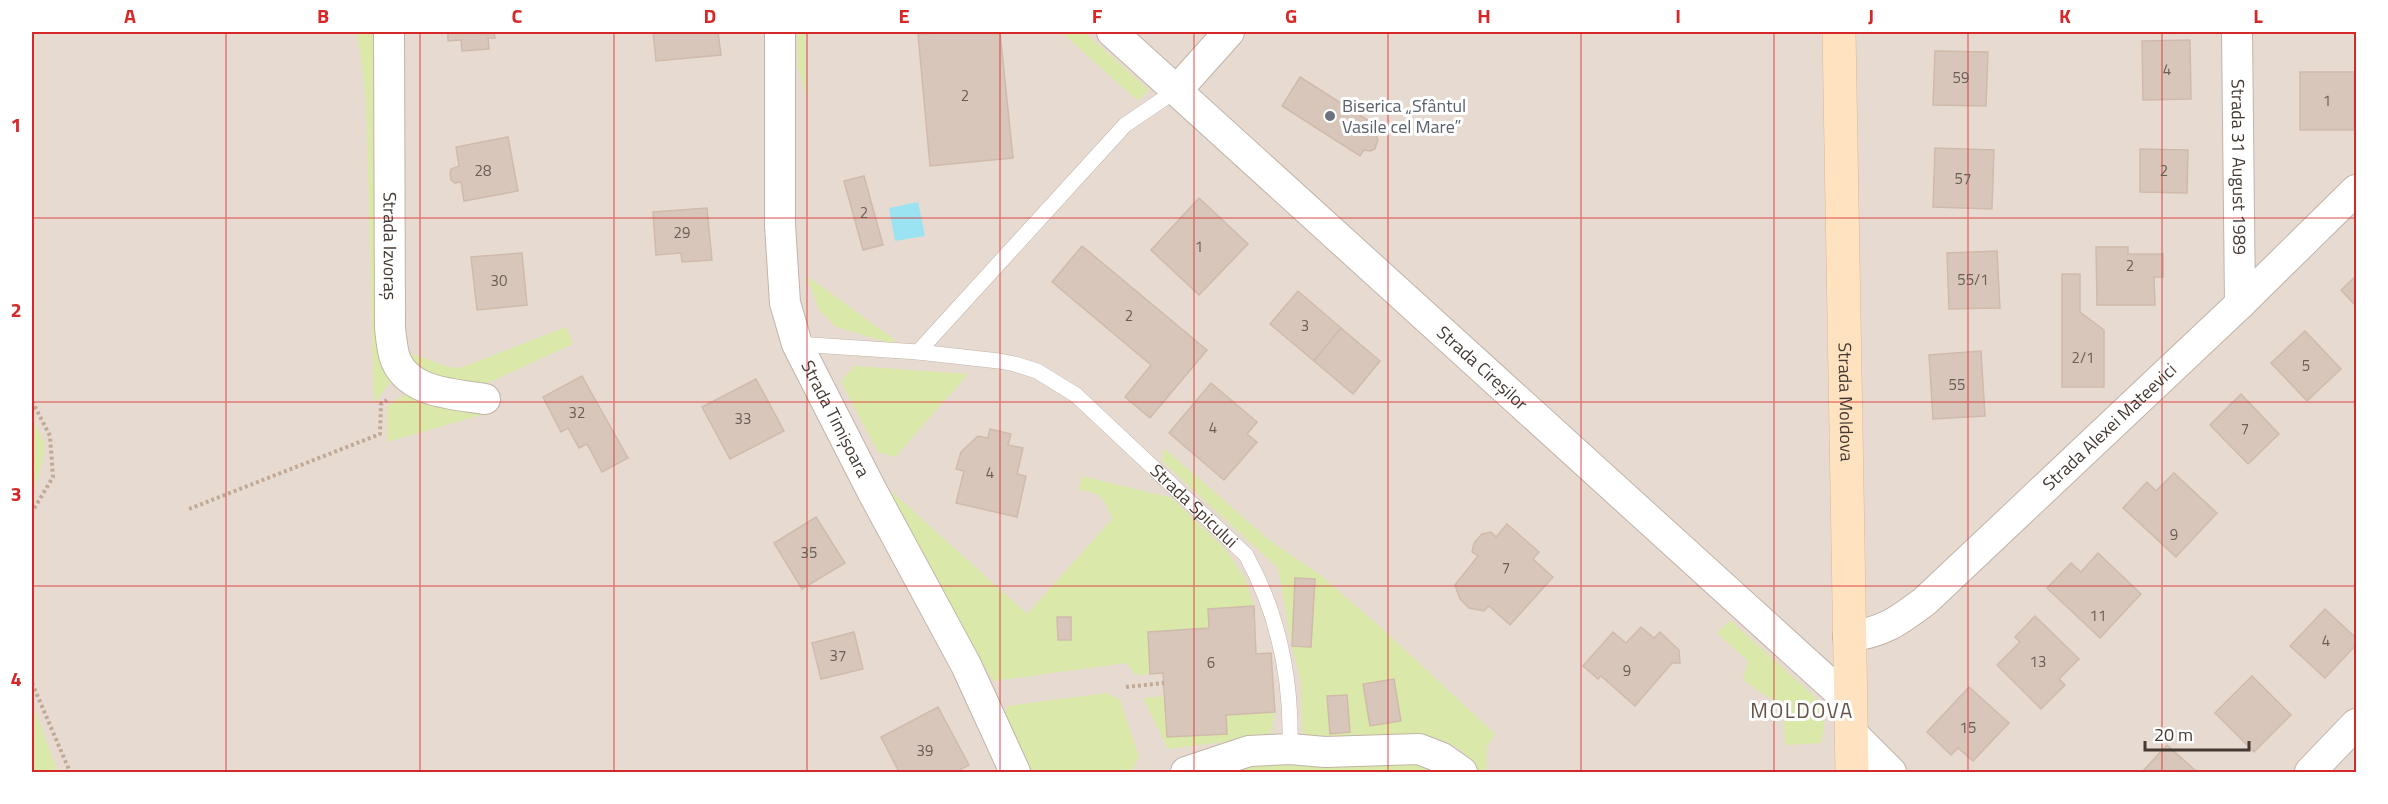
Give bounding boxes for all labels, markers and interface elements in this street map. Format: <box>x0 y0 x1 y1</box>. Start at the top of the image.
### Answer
text: A <box>124 0 136 31</box>
text: B <box>317 0 329 31</box>
text: C <box>512 0 523 31</box>
text: D <box>704 0 716 31</box>
text: E <box>898 0 910 31</box>
text: F <box>1092 0 1103 31</box>
text: G <box>1285 0 1297 31</box>
text: H <box>1477 0 1491 31</box>
text: I <box>1675 0 1681 31</box>
text: J <box>1868 0 1874 31</box>
text: K <box>2059 0 2071 31</box>
text: L <box>2253 0 2263 31</box>
house number: 4 <box>2163 58 2171 81</box>
house number: 59 <box>1953 66 1969 89</box>
street label: Strada 31 August 1989 <box>2225 79 2253 255</box>
house number: 2 <box>961 84 969 107</box>
house number: 1 <box>2323 89 2331 112</box>
place label: Biserica „Sfântul Vasile cel Mare” <box>1342 92 1466 140</box>
text: 1 <box>10 109 22 140</box>
marker: Biserica „Sfântul Vasile cel Mare” <box>1323 109 1337 123</box>
house number: 28 <box>475 159 491 182</box>
house number: 2 <box>2160 159 2168 182</box>
house number: 57 <box>1955 167 1971 190</box>
street label: Strada Izvoraș <box>377 192 404 300</box>
house number: 2 <box>860 201 868 224</box>
house number: 29 <box>674 221 690 244</box>
house number: 1 <box>1195 235 1203 258</box>
house number: 2 <box>2126 254 2134 277</box>
house number: 55/1 <box>1957 268 1989 291</box>
house number: 30 <box>491 269 507 292</box>
text: 2 <box>10 294 22 325</box>
house number: 2 <box>1125 304 1133 327</box>
house number: 3 <box>1301 314 1309 337</box>
street label: Strada Cireșilor <box>1431 319 1534 416</box>
street label: Strada Moldova <box>1831 342 1861 462</box>
house number: 2/1 <box>2072 346 2094 369</box>
house number: 5 <box>2302 354 2310 377</box>
street label: Strada Timișoara <box>794 355 877 482</box>
street label: Strada Alexei Mateevici <box>2036 357 2182 497</box>
house number: 55 <box>1949 373 1965 396</box>
house number: 32 <box>569 401 585 424</box>
house number: 33 <box>735 407 751 430</box>
house number: 4 <box>1209 416 1217 439</box>
house number: 7 <box>2241 417 2249 440</box>
street label: Strada Spicului <box>1144 457 1244 554</box>
house number: 4 <box>986 461 994 484</box>
text: 3 <box>10 478 22 509</box>
house number: 9 <box>2170 523 2178 546</box>
house number: 35 <box>801 541 817 564</box>
house number: 7 <box>1502 556 1510 579</box>
house number: 11 <box>2090 604 2106 627</box>
house number: 4 <box>2322 629 2330 652</box>
house number: 37 <box>830 644 846 667</box>
house number: 13 <box>2030 650 2046 673</box>
house number: 6 <box>1207 651 1215 674</box>
house number: 9 <box>1623 659 1631 682</box>
text: 4 <box>10 663 22 694</box>
district label: MOLDOVA <box>1750 694 1854 726</box>
scale bar <box>2145 714 2248 752</box>
house number: 15 <box>1960 716 1976 739</box>
text: 20 m <box>2154 721 2193 748</box>
house number: 39 <box>917 739 933 762</box>

